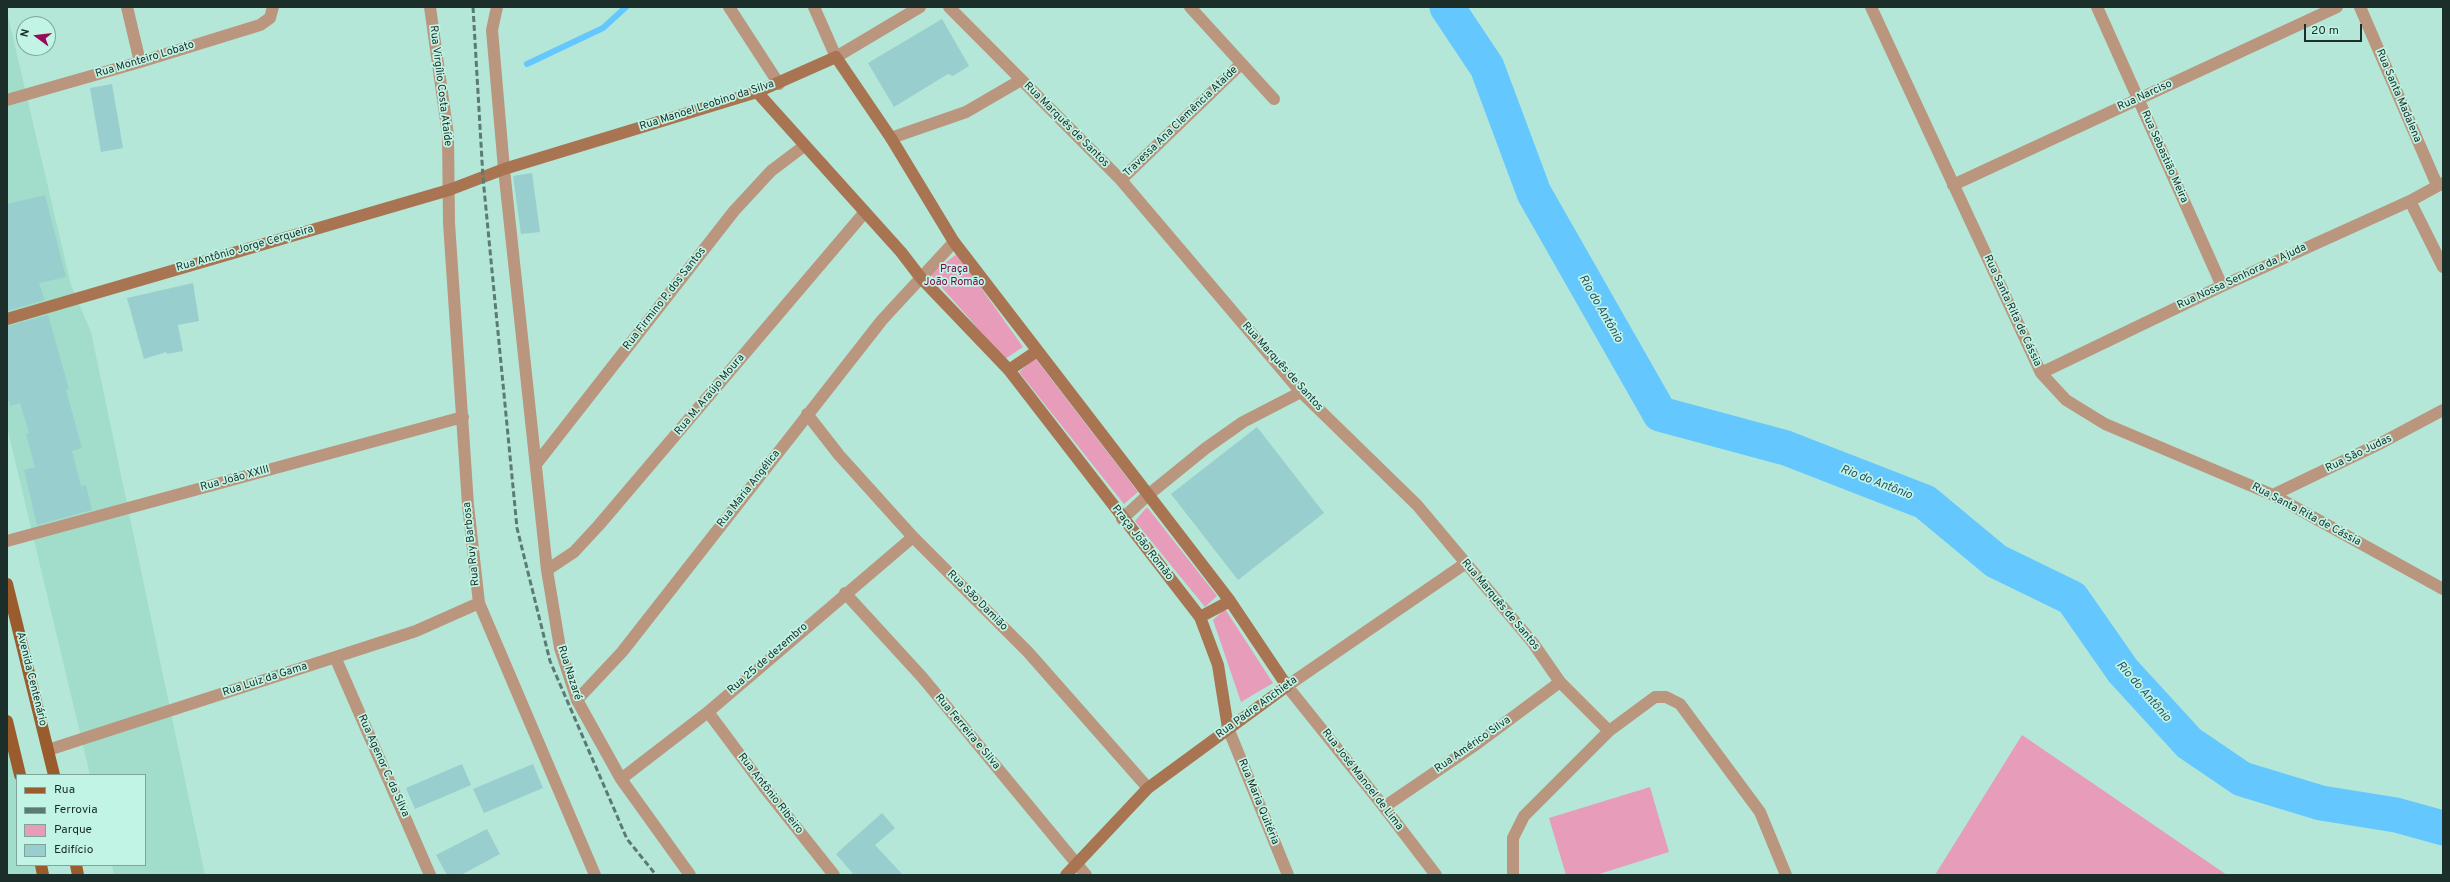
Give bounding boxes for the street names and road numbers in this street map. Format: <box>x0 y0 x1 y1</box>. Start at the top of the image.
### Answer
street label: Rua Virgílio Costa Ataíde <box>426 25 454 147</box>
street label: Rua Monteiro Lobato <box>94 39 196 81</box>
street label: Rua Santa Madalena <box>2372 47 2424 145</box>
street label: Travessa Ana Clemência Ataíde <box>1121 64 1241 180</box>
street label: Rua Manoel Leobino da Silva <box>638 78 776 134</box>
street label: Rua Narciso <box>2116 78 2174 114</box>
street label: Rua Marquês de Santos <box>1021 80 1111 170</box>
street label: Rua Sebastião Meira <box>2138 109 2190 205</box>
street label: Rua Antônio Jorge Cerqueira <box>175 223 315 275</box>
street label: Rua Nossa Senhora da Ajuda <box>2175 241 2309 313</box>
street label: Rua Firmino P. dos Santos <box>621 245 709 353</box>
street label: Rua Santa Rita de Cássia <box>1980 253 2044 369</box>
street label: Rua Marquês de Santos <box>1239 320 1325 414</box>
street label: Rua M. Araújo Moura <box>672 352 748 438</box>
street label: Rua São Judas <box>2324 432 2394 476</box>
street label: Rua Maria Angélica <box>715 448 783 530</box>
street label: Rua João XXIII <box>199 463 271 495</box>
street label: Rua Santa Rita de Cássia <box>2249 481 2363 549</box>
street label: Rua Ruy Barbosa <box>461 501 483 587</box>
street label: Praça João Romão <box>1109 503 1175 583</box>
street label: Rua Marquês de Santos <box>1458 557 1542 653</box>
street label: Rua São Damião <box>944 568 1010 634</box>
street label: Rua 25 de dezembro <box>725 621 811 697</box>
street label: Avenida Centenário <box>13 631 49 727</box>
street label: Rua Nazaré <box>554 644 584 702</box>
street label: Rua Luiz da Gama <box>221 660 309 700</box>
street label: Rua Padre Anchieta <box>1214 674 1300 742</box>
street label: Rua Ferreira e Silva <box>932 692 1002 772</box>
street label: Rua Agenor C. da Silva <box>354 713 412 819</box>
street label: Rua Américo Silva <box>1433 714 1513 776</box>
street label: Rua José Manoel de Lima <box>1318 727 1406 833</box>
street label: Rua Antônio Ribeiro <box>734 751 806 837</box>
street label: Rua Maria Quitéria <box>1235 757 1281 847</box>

